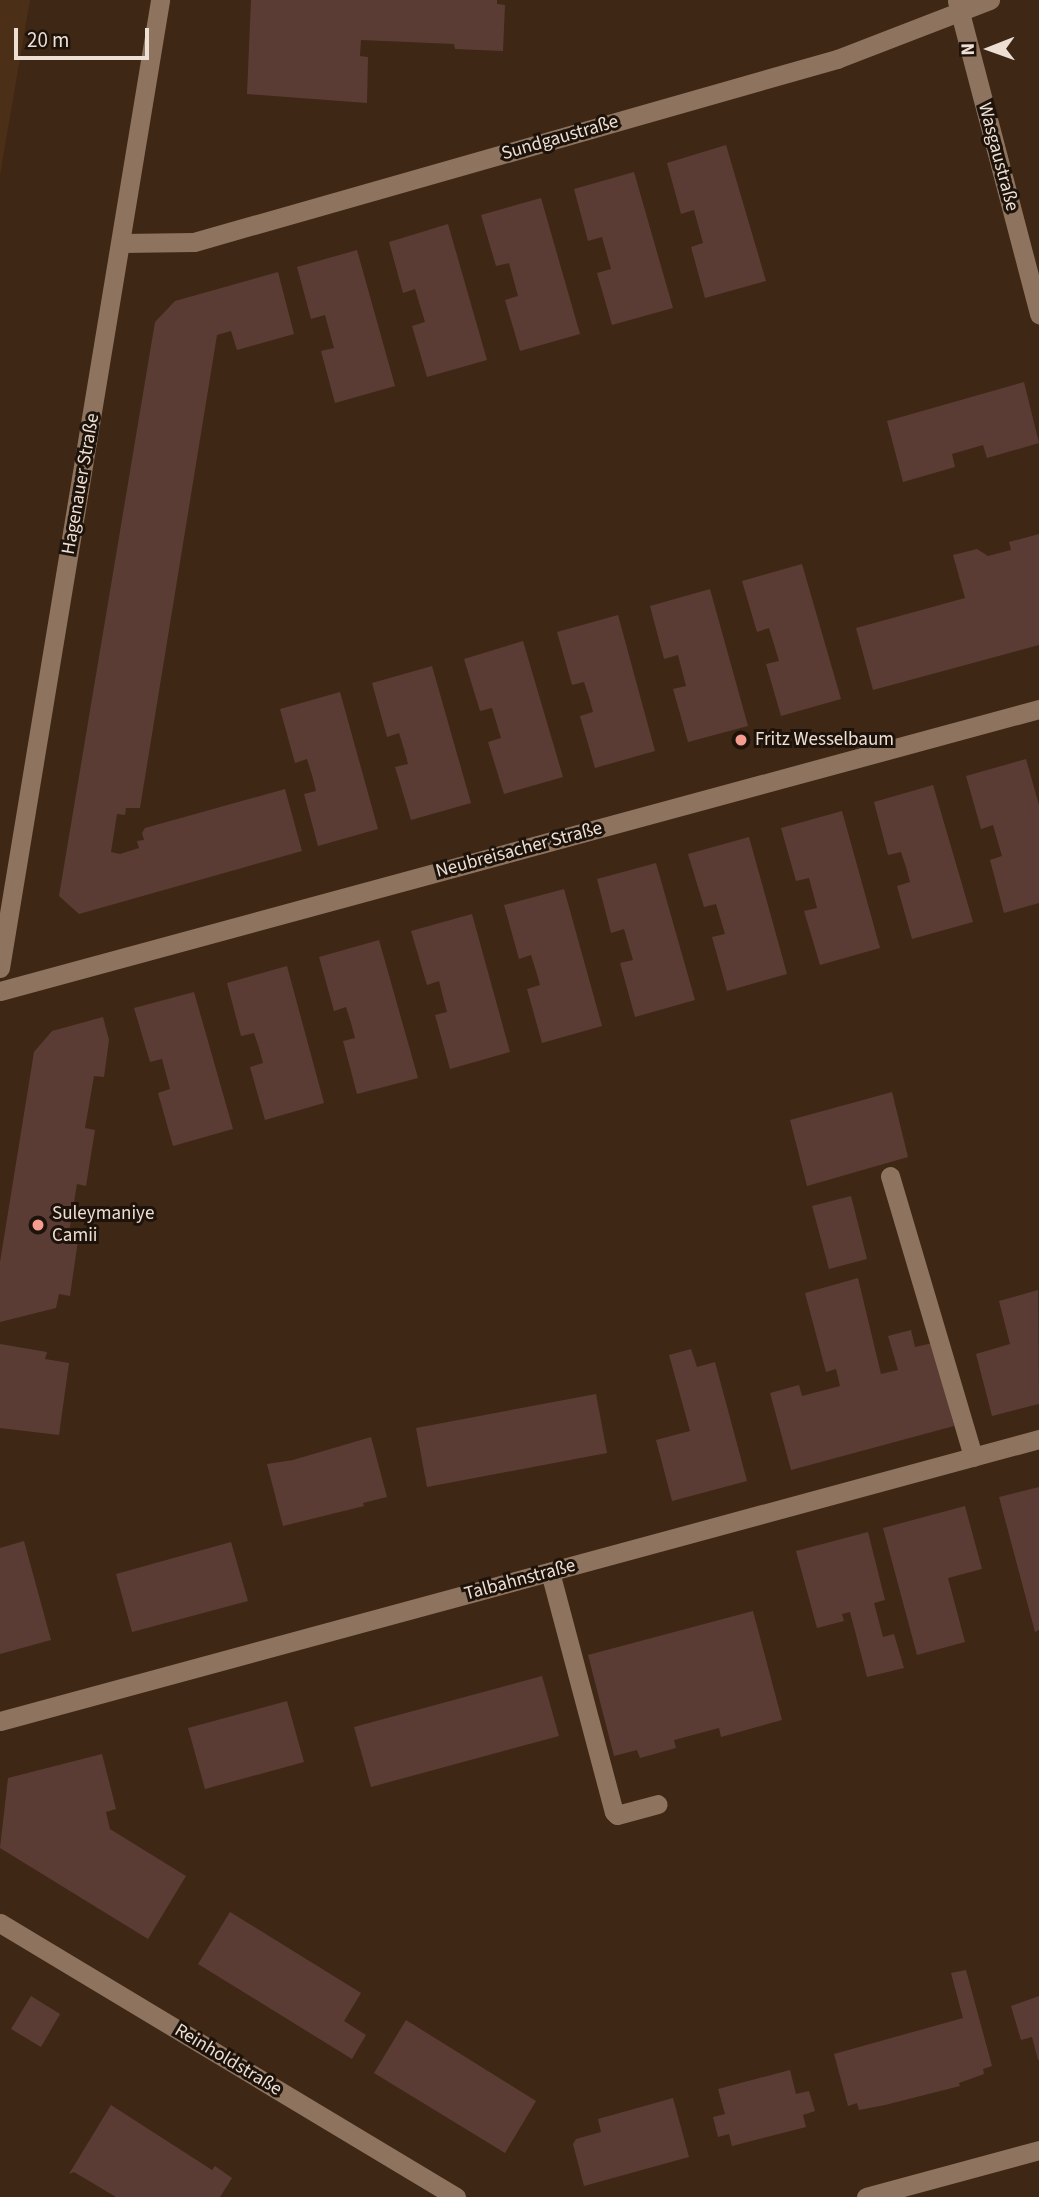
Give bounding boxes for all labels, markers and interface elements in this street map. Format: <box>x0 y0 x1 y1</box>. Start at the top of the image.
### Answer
scale bar <box>18 14 152 58</box>
north arrow <box>955 14 1025 84</box>
text: 20 m <box>27 25 69 55</box>
text: N <box>955 43 982 56</box>
street label: Wasgaustraße <box>973 100 1023 214</box>
street label: Sundgaustraße <box>499 110 621 166</box>
street label: Hagenauer Straße <box>57 412 105 556</box>
place label: Fritz Wesselbaum <box>755 729 894 751</box>
marker: Fritz Wesselbaum <box>733 732 749 748</box>
street label: Neubreisacher Straße <box>433 817 605 883</box>
place label: Suleymaniye Camii <box>52 1203 154 1247</box>
marker: Suleymaniye Camii <box>30 1217 46 1233</box>
street label: Talbahnstraße <box>462 1554 578 1606</box>
street label: Reinholdstraße <box>170 2019 286 2101</box>

